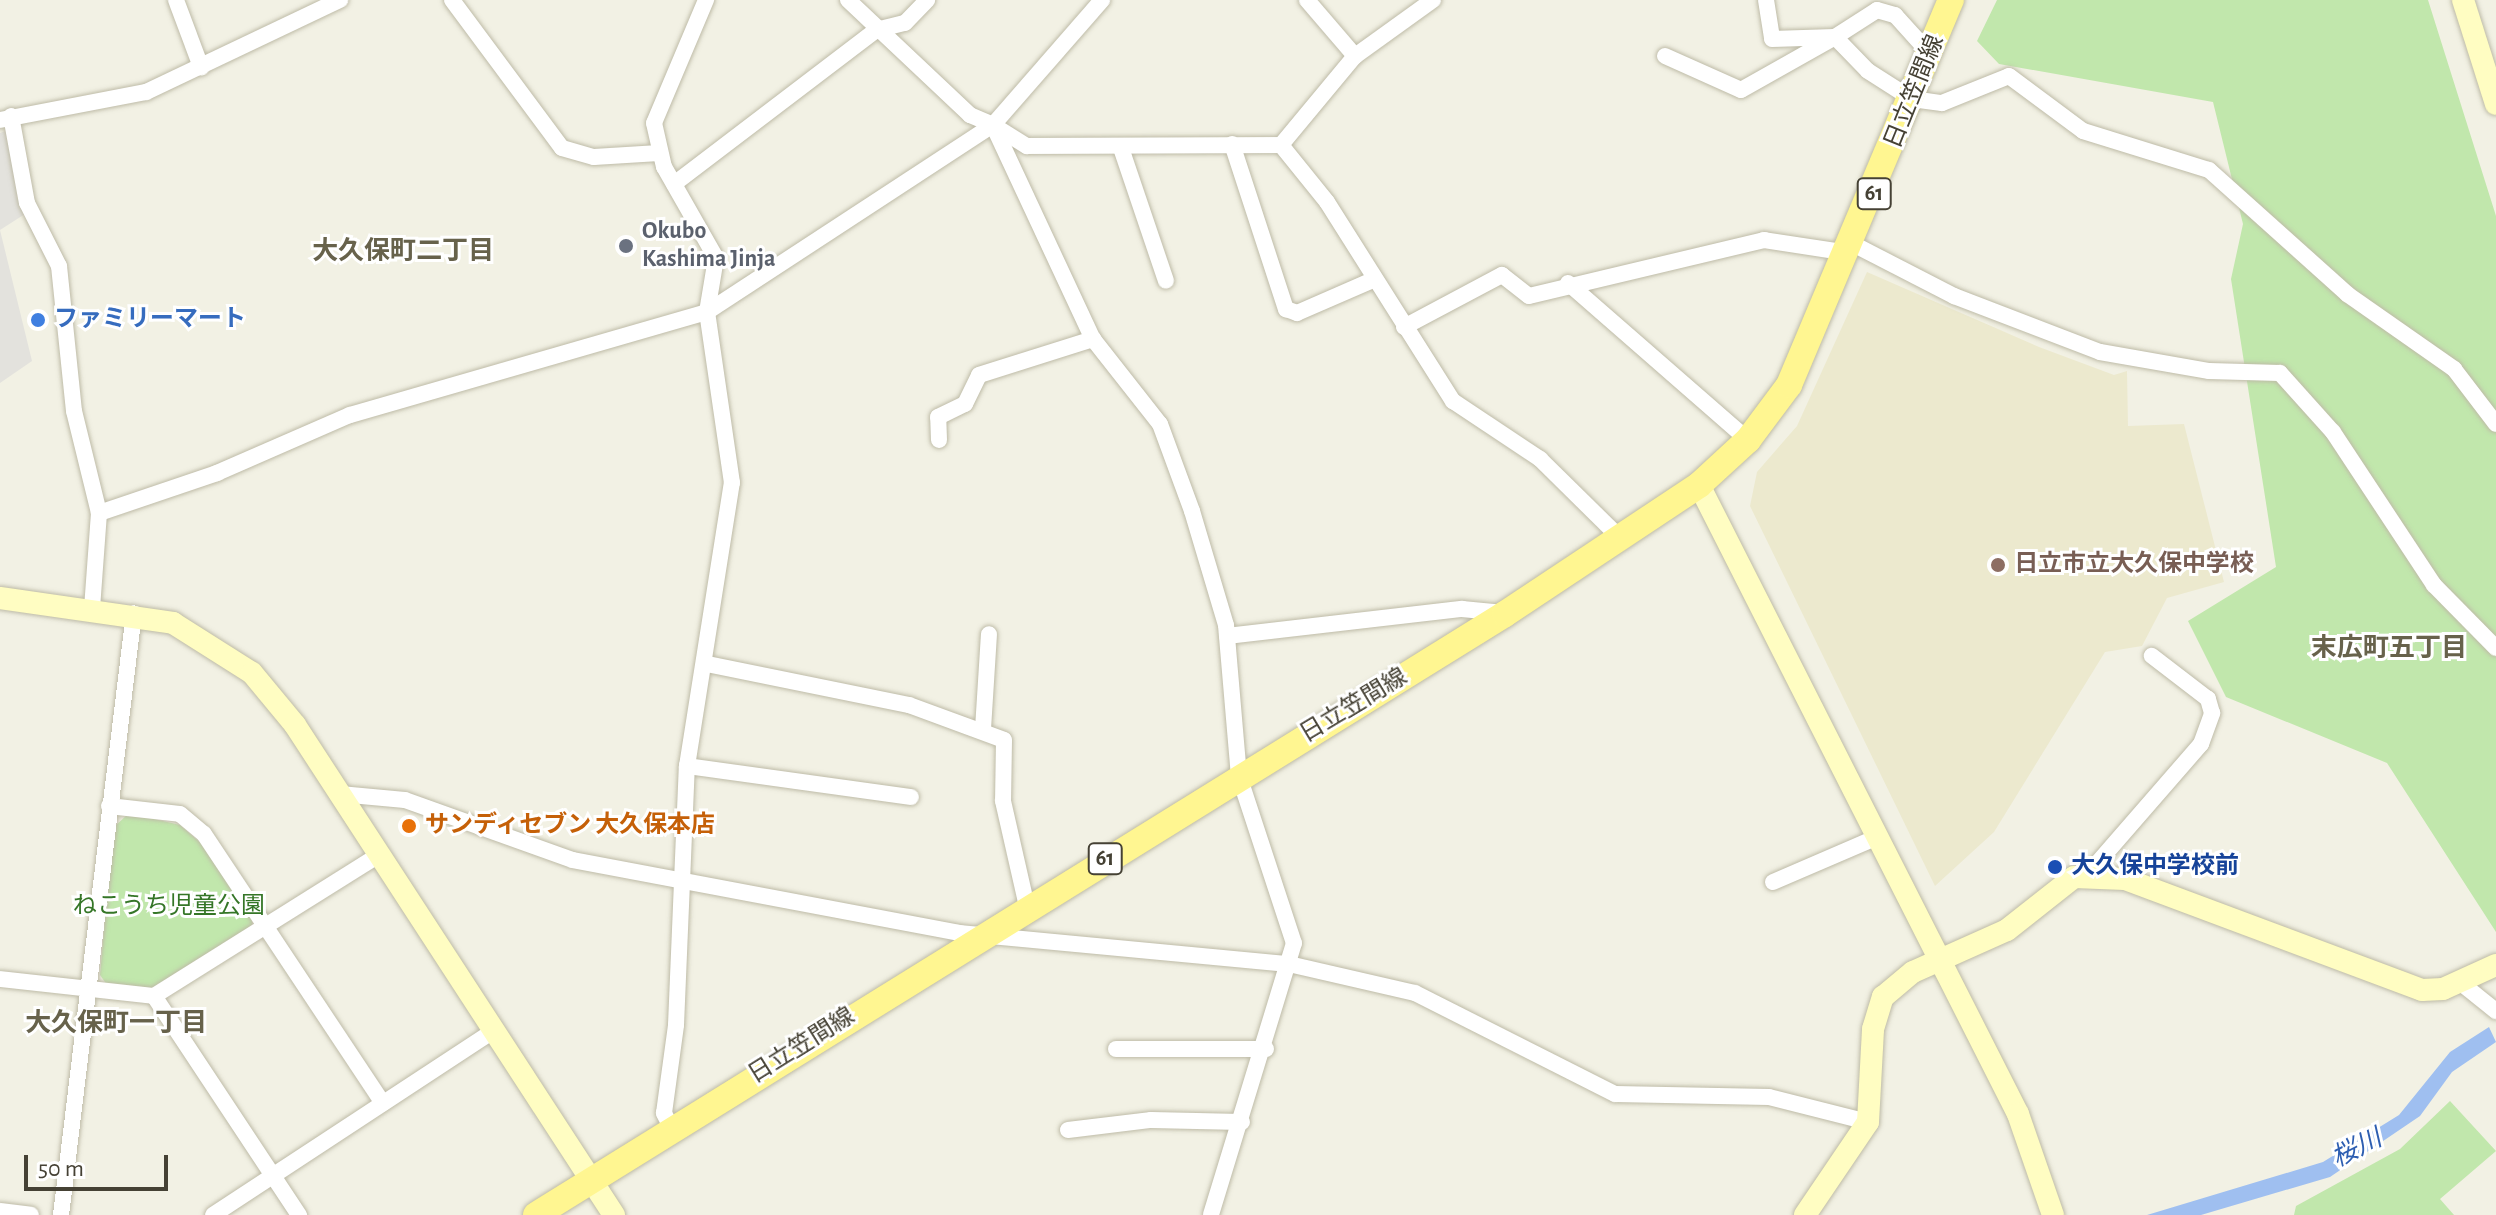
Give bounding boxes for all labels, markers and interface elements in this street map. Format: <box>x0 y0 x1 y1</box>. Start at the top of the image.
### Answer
street label: 日立笠間線 <box>1879 31 1951 153</box>
road number: 61 <box>1856 176 1892 212</box>
place label: Okubo Kashima Jinja <box>642 218 776 274</box>
district label: 大久保町二丁目 <box>312 236 494 268</box>
marker: Okubo Kashima Jinja <box>617 237 635 255</box>
place label: ファミリーマート <box>54 306 246 334</box>
marker: ファミリーマート <box>29 311 47 329</box>
place label: 日立市立大久保中学校 <box>2014 551 2254 579</box>
marker: 日立市立大久保中学校 <box>1989 556 2007 574</box>
district label: 末広町五丁目 <box>2311 633 2467 665</box>
street label: 日立笠間線 <box>1295 663 1413 749</box>
place label: サンディセブン 大久保本店 <box>425 812 717 840</box>
marker: サンディセブン 大久保本店 <box>400 817 418 835</box>
road number: 61 <box>1087 841 1123 877</box>
place label: 大久保中学校前 <box>2071 853 2239 881</box>
marker: 大久保中学校前 <box>2046 858 2064 876</box>
park label: ねこうち児童公園 <box>73 893 265 921</box>
street label: 日立笠間線 <box>743 1002 861 1090</box>
district label: 大久保町一丁目 <box>25 1008 207 1040</box>
water label: 桜川 <box>2327 1123 2387 1175</box>
scale bar <box>28 1139 172 1189</box>
text: 50 m <box>38 1157 84 1181</box>

